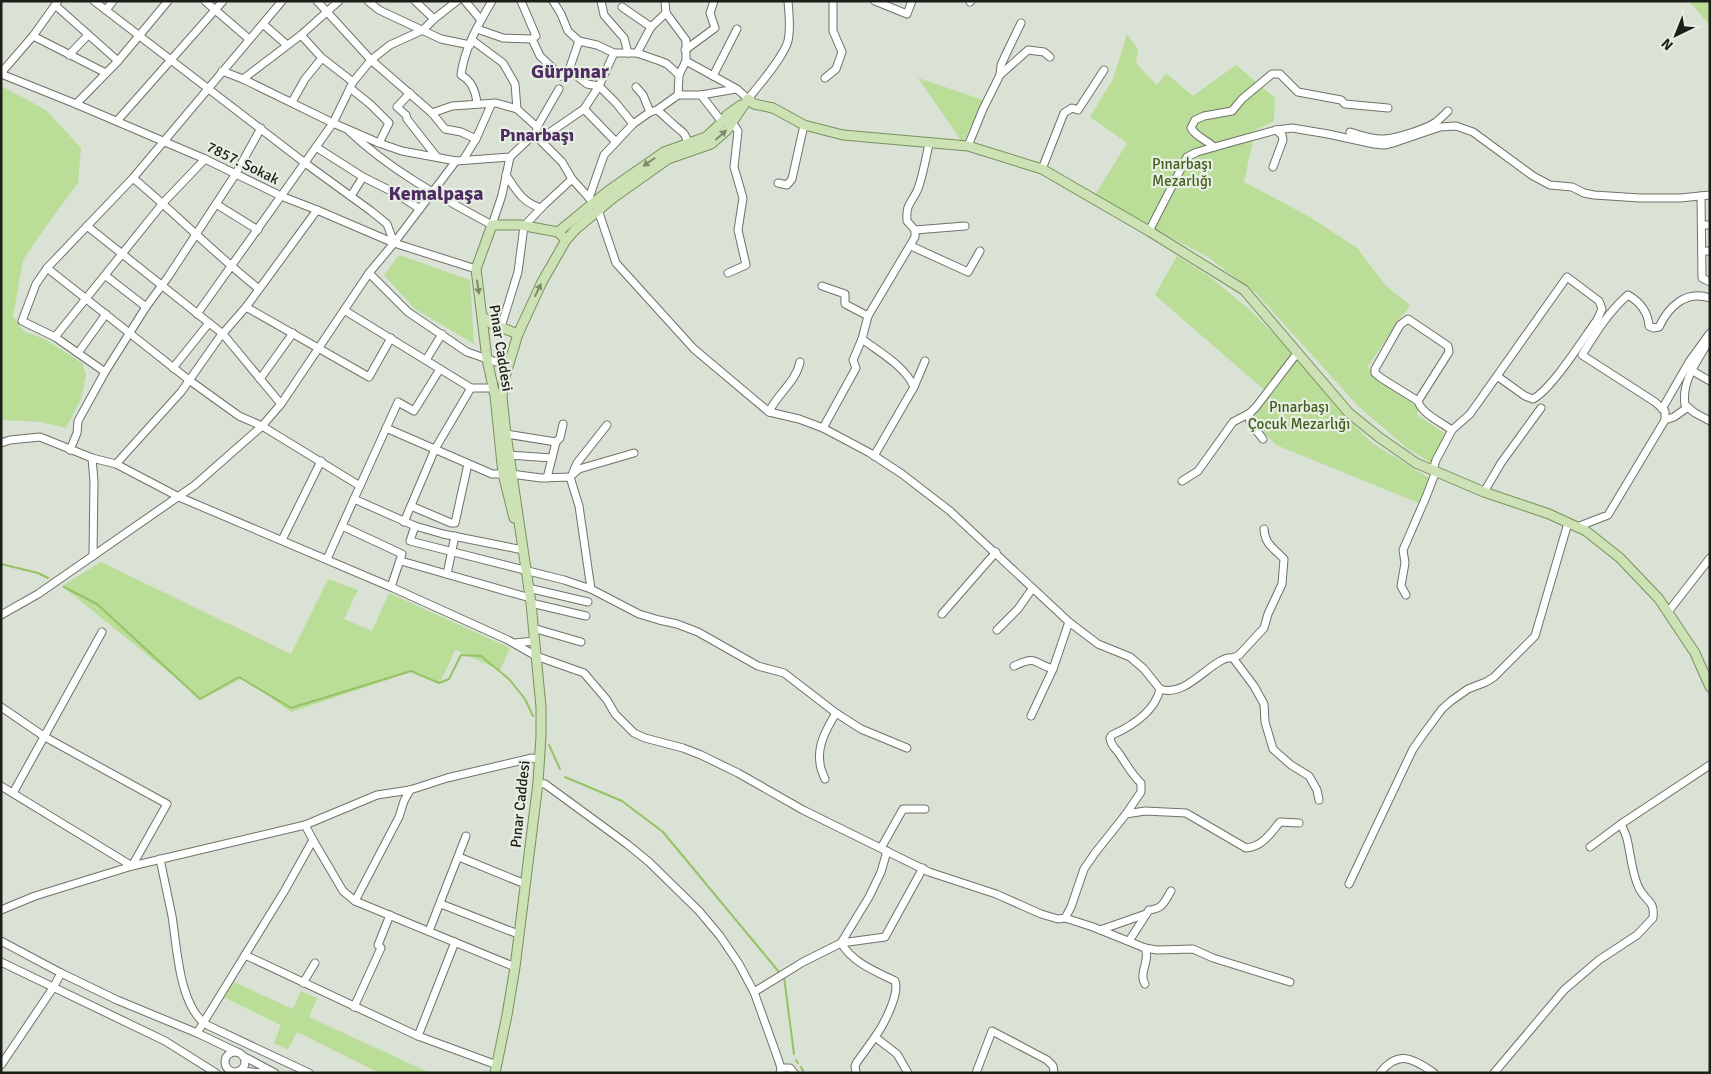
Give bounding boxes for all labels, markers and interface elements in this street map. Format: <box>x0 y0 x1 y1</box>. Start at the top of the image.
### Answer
north arrow <box>1651 10 1701 60</box>
text: N <box>1658 35 1677 54</box>
district label: Gürpınar <box>531 59 609 84</box>
district label: Pınarbaşı <box>500 124 574 146</box>
one-way arrow <box>714 129 726 141</box>
street label: 7857. Sokak <box>204 138 283 188</box>
park label: Pınarbaşı Mezarlığı <box>1152 155 1212 190</box>
one-way arrow <box>643 157 656 167</box>
district label: Kemalpaşa <box>389 181 483 206</box>
one-way arrow <box>474 279 482 295</box>
one-way arrow <box>535 283 543 297</box>
street label: Pınar Caddesi <box>485 303 517 393</box>
park label: Pınarbaşı Çocuk Mezarlığı <box>1248 398 1350 433</box>
street label: Pınar Caddesi <box>506 759 534 849</box>

